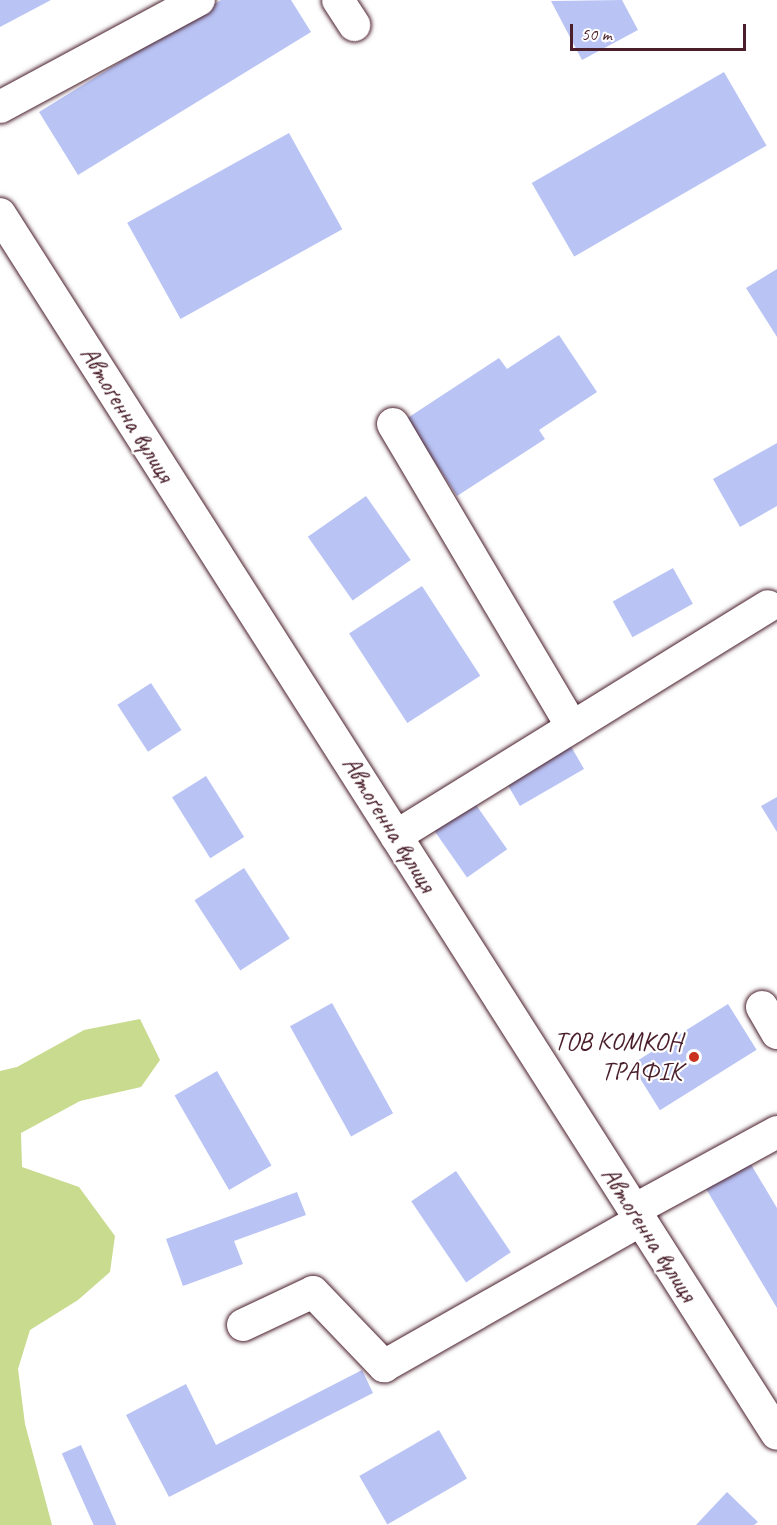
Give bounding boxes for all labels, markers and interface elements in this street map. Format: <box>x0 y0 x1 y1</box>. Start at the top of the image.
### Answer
scale bar <box>573 12 748 50</box>
text: 50 m <box>581 23 612 45</box>
street label: Автоґенна вулиця <box>73 340 181 488</box>
street label: Автоґенна вулиця <box>335 750 443 898</box>
place label: ТОВ КОМКОН ТРАФІК <box>554 1026 682 1088</box>
marker: ТОВ КОМКОН ТРАФІК <box>687 1050 701 1064</box>
street label: Автоґенна вулиця <box>594 1160 704 1308</box>

